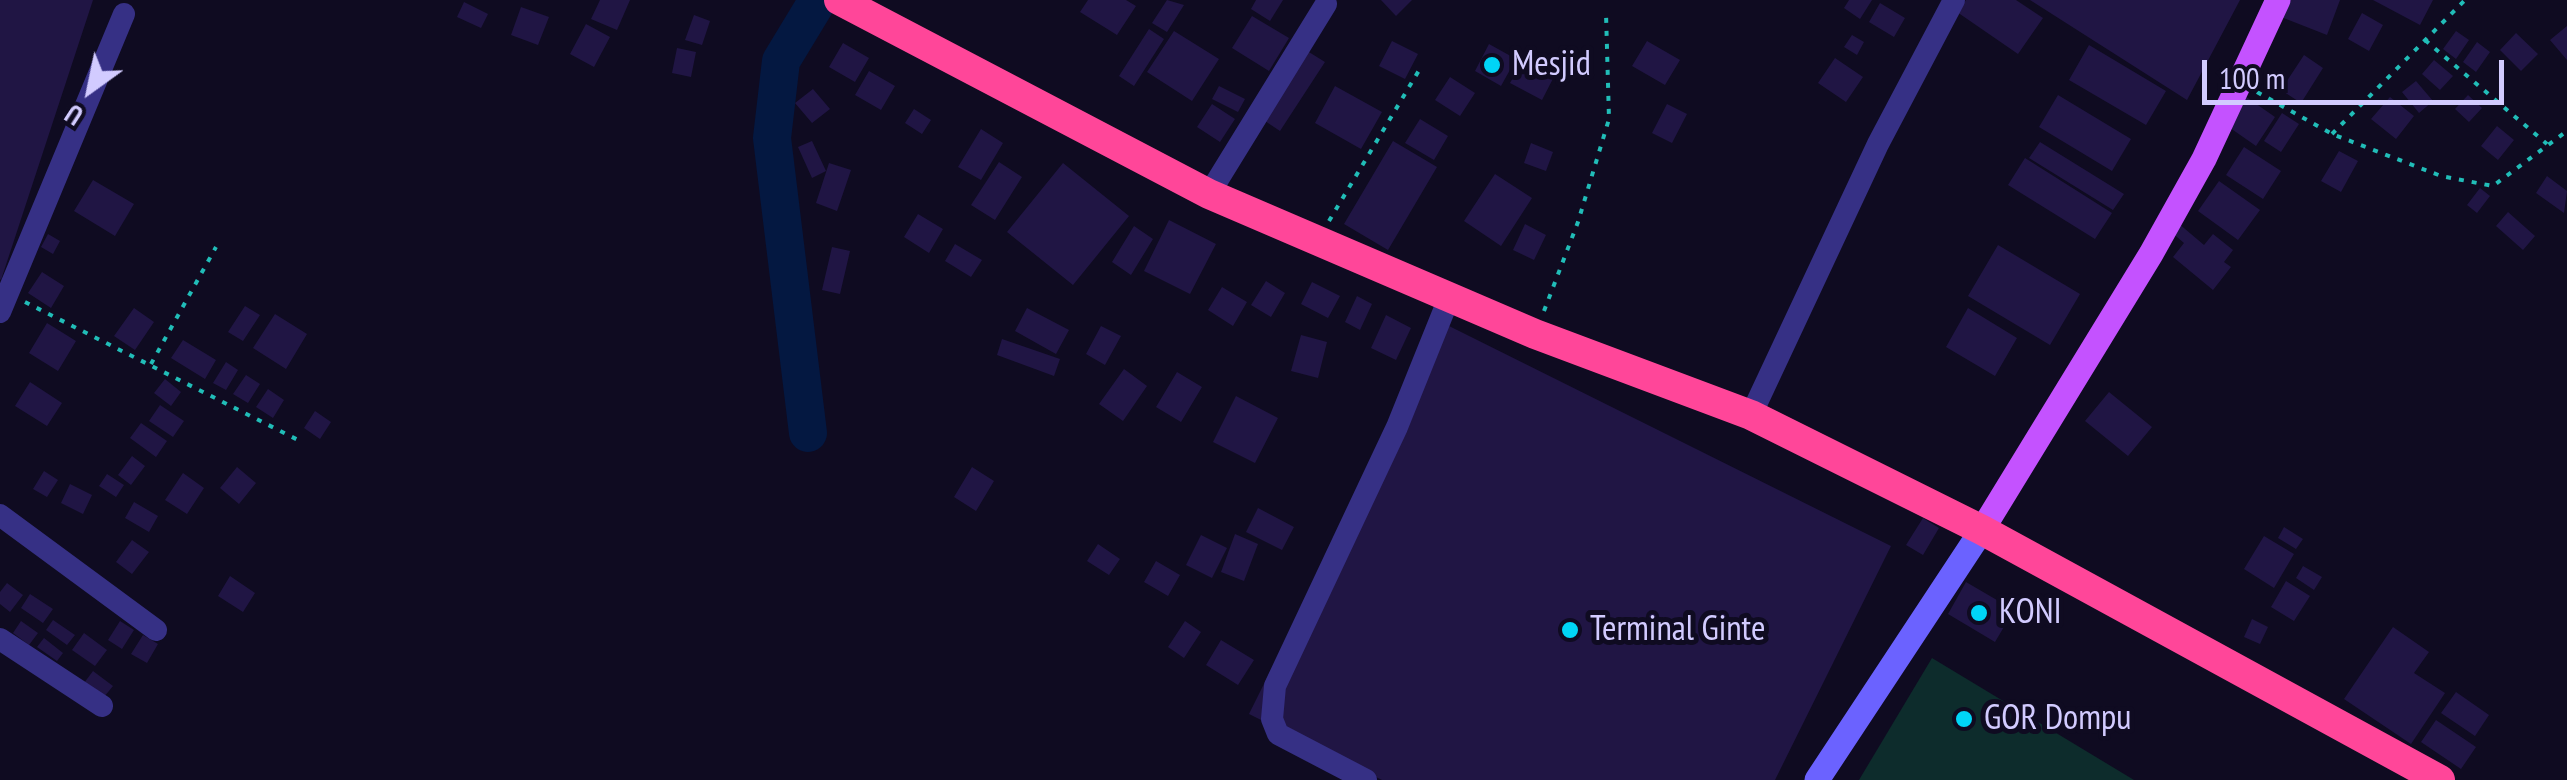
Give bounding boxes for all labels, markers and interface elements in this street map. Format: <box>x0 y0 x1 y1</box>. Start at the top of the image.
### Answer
north arrow <box>40 40 140 140</box>
scale bar <box>2207 40 2510 102</box>
place label: Mesjid <box>1512 44 1591 86</box>
marker: Mesjid <box>1481 54 1503 76</box>
text: 100 m <box>2219 58 2285 97</box>
text: U <box>57 96 90 135</box>
place label: KONI <box>1999 592 2062 634</box>
marker: KONI <box>1968 602 1990 624</box>
place label: Terminal Ginte <box>1590 609 1765 651</box>
marker: Terminal Ginte <box>1559 619 1581 641</box>
place label: GOR Dompu <box>1984 698 2131 740</box>
marker: GOR Dompu <box>1953 708 1975 730</box>

